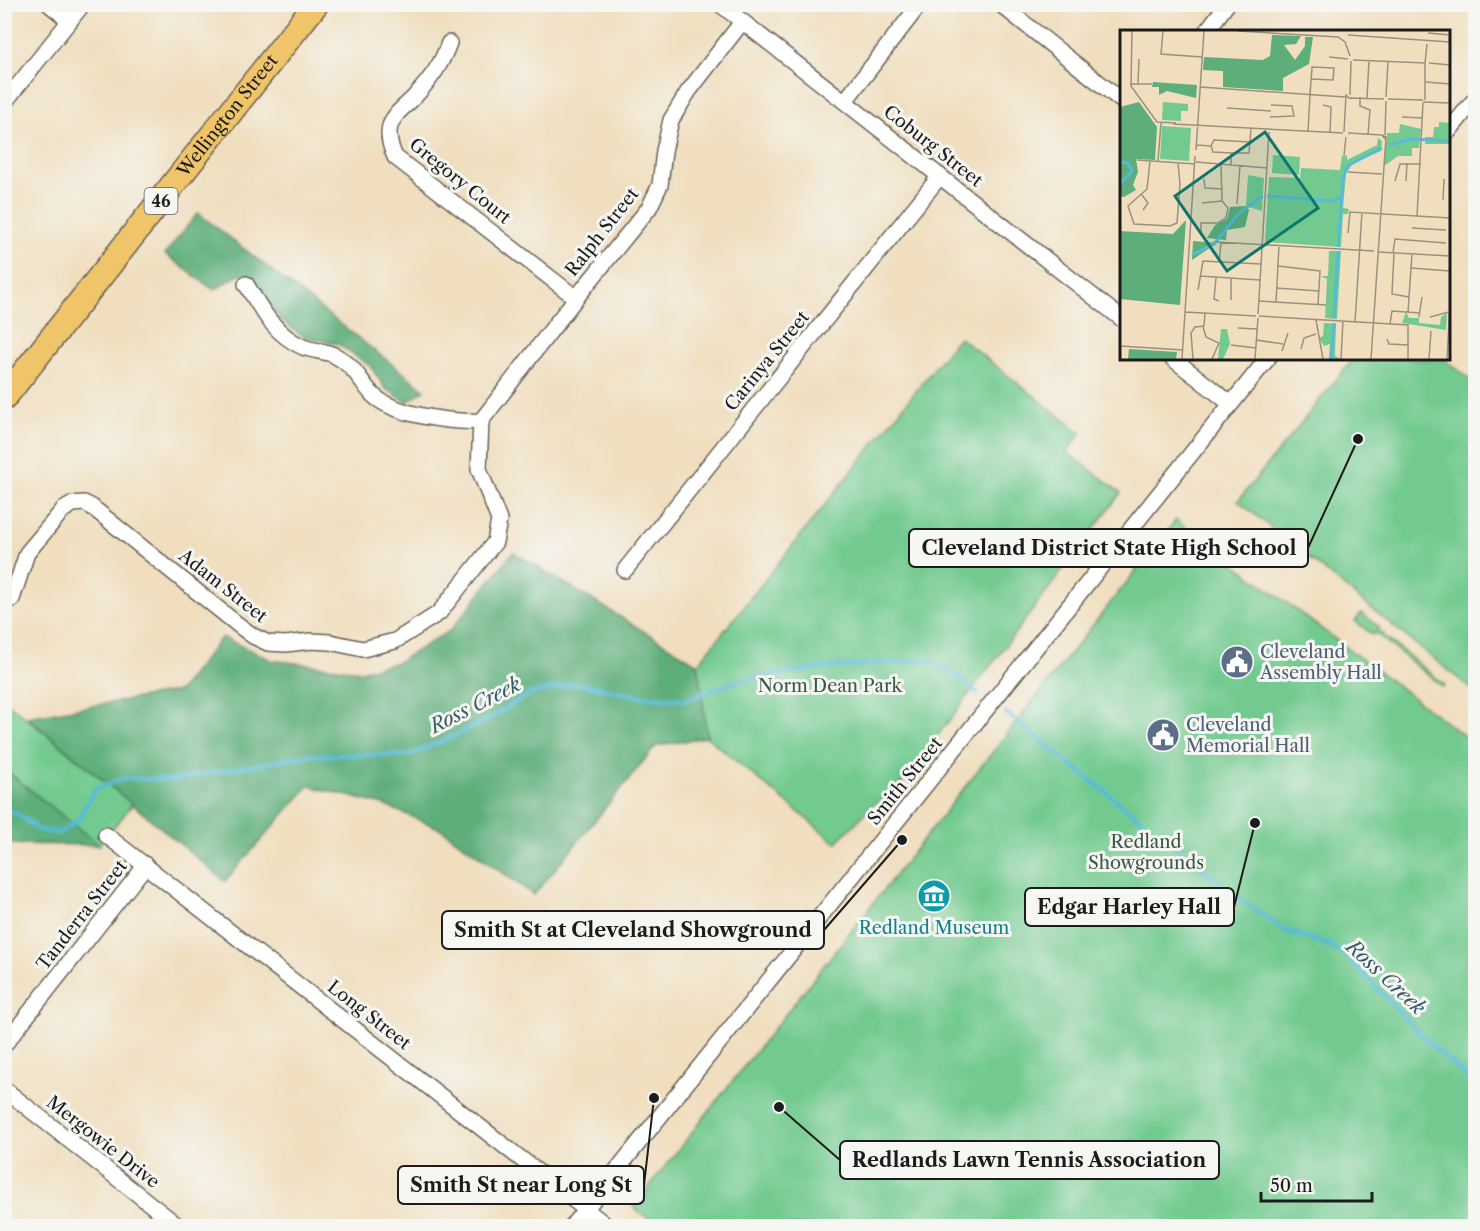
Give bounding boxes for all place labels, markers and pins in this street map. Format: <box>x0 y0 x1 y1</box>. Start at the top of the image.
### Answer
callout: Cleveland District State High School <box>909 529 1308 567</box>
place label: Cleveland Assembly Hall <box>1259 641 1382 684</box>
public building icon: Cleveland Assembly Hall <box>1219 644 1255 680</box>
place label: Cleveland Memorial Hall <box>1186 714 1310 757</box>
public building icon: Cleveland Memorial Hall <box>1145 717 1181 753</box>
museum icon: Redland Museum <box>916 878 952 914</box>
callout: Edgar Harley Hall <box>1025 888 1234 926</box>
callout: Smith St at Cleveland Showground <box>442 911 824 949</box>
place label: Redland Museum <box>859 917 1010 939</box>
callout: Redlands Lawn Tennis Association <box>840 1141 1219 1179</box>
callout: Smith St near Long St <box>398 1166 644 1204</box>

